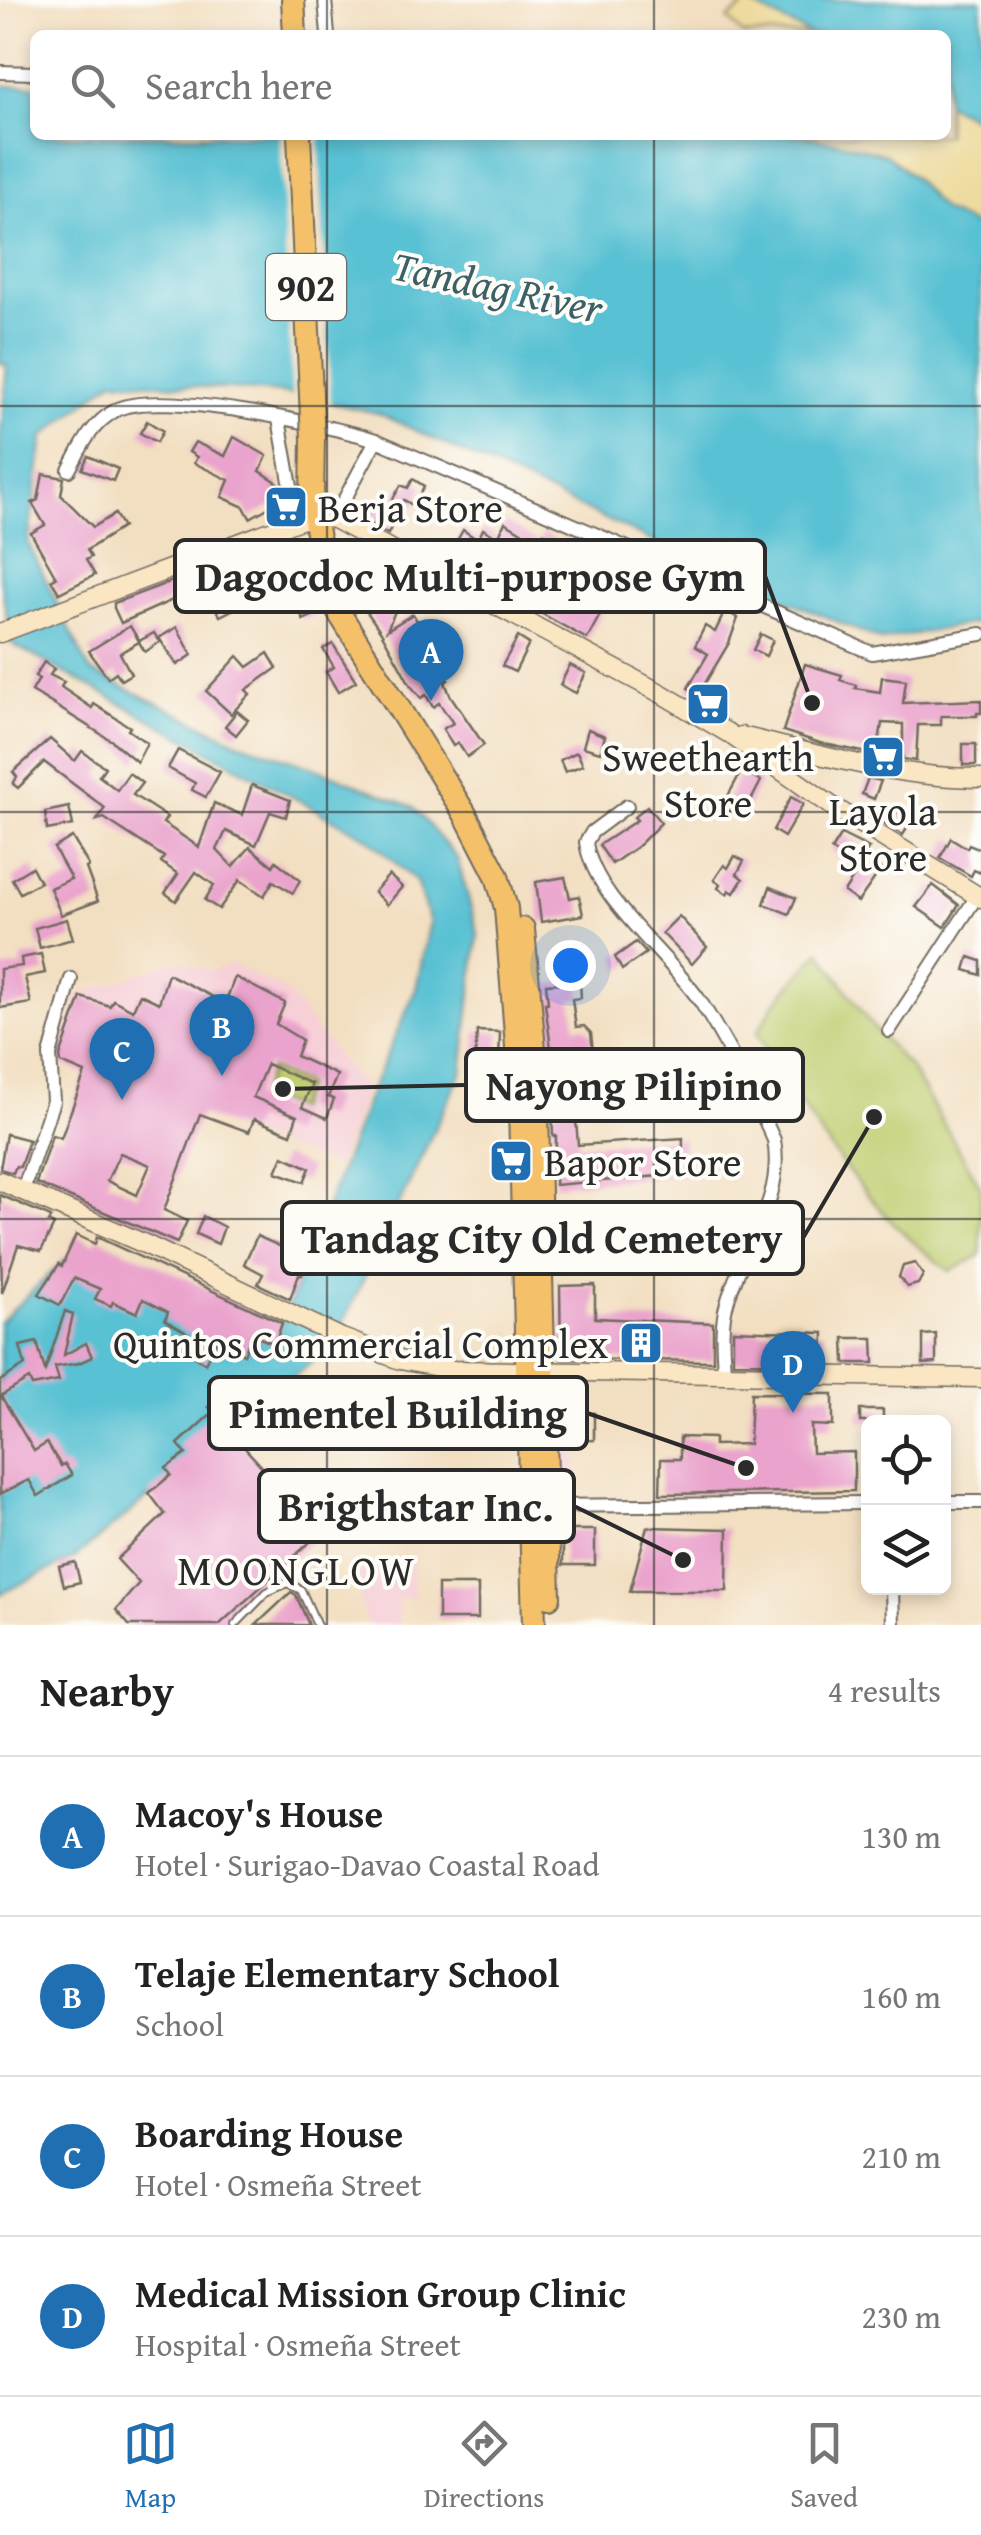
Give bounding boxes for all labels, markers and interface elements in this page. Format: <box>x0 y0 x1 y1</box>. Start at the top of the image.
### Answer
search box <box>30 30 951 140</box>
text: Search here <box>145 57 333 113</box>
icon: search <box>65 58 120 113</box>
water label: Tandag River <box>388 234 610 338</box>
road number: 902 <box>266 254 346 320</box>
place label: Berja Store <box>318 478 503 537</box>
supermarket icon: Berja Store <box>263 484 309 530</box>
callout: Dagocdoc Multi-purpose Gym <box>175 540 765 612</box>
text: Dagocdoc Multi-purpose Gym <box>195 545 745 606</box>
pin: A <box>398 618 464 701</box>
supermarket icon: Sweethearth Store <box>685 681 731 727</box>
place label: Sweethearth Store <box>602 727 814 832</box>
supermarket icon: Layola Store <box>860 734 906 780</box>
place label: Layola Store <box>829 781 937 886</box>
your location <box>545 940 596 991</box>
pin: B <box>190 994 254 1076</box>
pin: C <box>90 1018 154 1100</box>
callout: Nayong Pilipino <box>466 1049 803 1121</box>
text: Nayong Pilipino <box>486 1054 782 1115</box>
place label: Bapor Store <box>544 1132 742 1191</box>
supermarket icon: Bapor Store <box>488 1138 534 1184</box>
callout: Tandag City Old Cemetery <box>282 1202 803 1274</box>
text: Tandag City Old Cemetery <box>301 1207 783 1268</box>
place label: Quintos Commercial Complex <box>113 1314 609 1373</box>
building icon: Quintos Commercial Complex <box>618 1320 664 1366</box>
pin: D <box>760 1330 826 1413</box>
callout: Pimentel Building <box>209 1377 587 1449</box>
text: Pimentel Building <box>229 1382 568 1443</box>
map controls <box>861 1415 951 1595</box>
button: locate <box>861 1415 951 1505</box>
callout: Brigthstar Inc. <box>259 1470 574 1542</box>
text: Brigthstar Inc. <box>278 1475 554 1536</box>
button: layers <box>861 1505 951 1595</box>
district label: MOONGLOW <box>177 1539 417 1600</box>
text: Nearby <box>40 1660 174 1721</box>
text: 4 results <box>828 1667 941 1714</box>
text: Macoy's House <box>135 1785 383 1841</box>
text: A <box>62 1813 83 1860</box>
text: 130 m <box>862 1813 941 1860</box>
text: Hotel · Surigao-Davao Coastal Road <box>135 1841 600 1888</box>
text: Telaje Elementary School <box>135 1945 559 2001</box>
text: B <box>63 1973 82 2020</box>
text: 160 m <box>862 1973 941 2020</box>
text: School <box>135 2001 224 2048</box>
text: Boarding House <box>135 2105 403 2161</box>
text: C <box>63 2133 82 2180</box>
text: 210 m <box>862 2133 941 2180</box>
text: Hotel · Osmeña Street <box>135 2161 422 2208</box>
text: Medical Mission Group Clinic <box>135 2265 626 2321</box>
text: D <box>62 2293 83 2340</box>
text: 230 m <box>862 2293 941 2340</box>
text: Hospital · Osmeña Street <box>135 2321 461 2368</box>
tab: Map <box>123 2416 178 2517</box>
tab: Directions <box>424 2416 544 2517</box>
tab: Saved <box>790 2416 858 2517</box>

